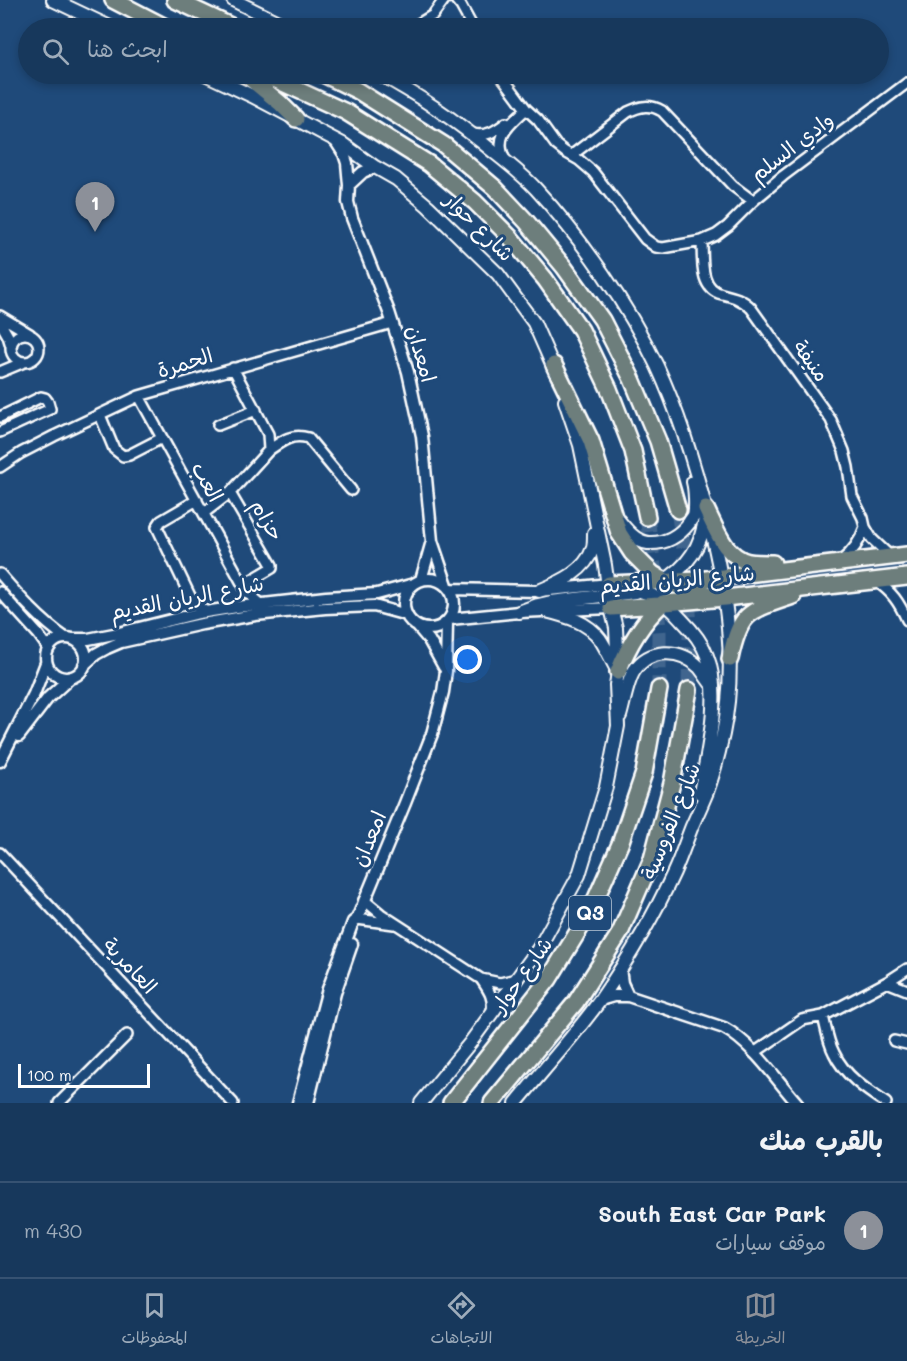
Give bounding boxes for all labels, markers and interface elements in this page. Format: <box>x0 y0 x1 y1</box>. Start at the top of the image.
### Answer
search box <box>18 18 889 84</box>
text: ابحث هنا <box>87 34 168 63</box>
icon: search <box>39 35 72 68</box>
street label: وادي السلم <box>744 105 841 190</box>
pin: 1 <box>76 182 115 232</box>
street label: شارع حوار <box>436 184 521 269</box>
street label: امعدان <box>401 322 443 385</box>
street label: منيفة <box>788 334 836 386</box>
street label: الحمرة <box>153 340 216 383</box>
street label: العب <box>185 456 230 507</box>
street label: حزام <box>242 494 291 547</box>
street label: شارع الريان القديم <box>598 558 756 603</box>
street label: شارع الريان القديم <box>108 568 267 629</box>
your location <box>453 645 482 674</box>
street label: شارع الفروسية <box>634 758 708 884</box>
street label: امعدان <box>344 806 391 870</box>
road number: Q3 <box>569 896 611 930</box>
street label: العامرية <box>98 931 164 999</box>
street label: شارع حوار <box>483 931 560 1021</box>
scale bar <box>18 1061 150 1088</box>
text: 100 m <box>27 1064 72 1085</box>
text: بالقرب منك <box>760 1123 883 1157</box>
text: South East Car Park <box>598 1199 826 1228</box>
text: 430 m <box>24 1217 82 1243</box>
text: 1 <box>859 1217 868 1243</box>
text: موقف سيارات <box>715 1229 826 1255</box>
tab: المحفوظات <box>122 1289 187 1352</box>
tab: الاتجاهات <box>431 1289 492 1352</box>
tab: الخريطة <box>736 1289 785 1352</box>

